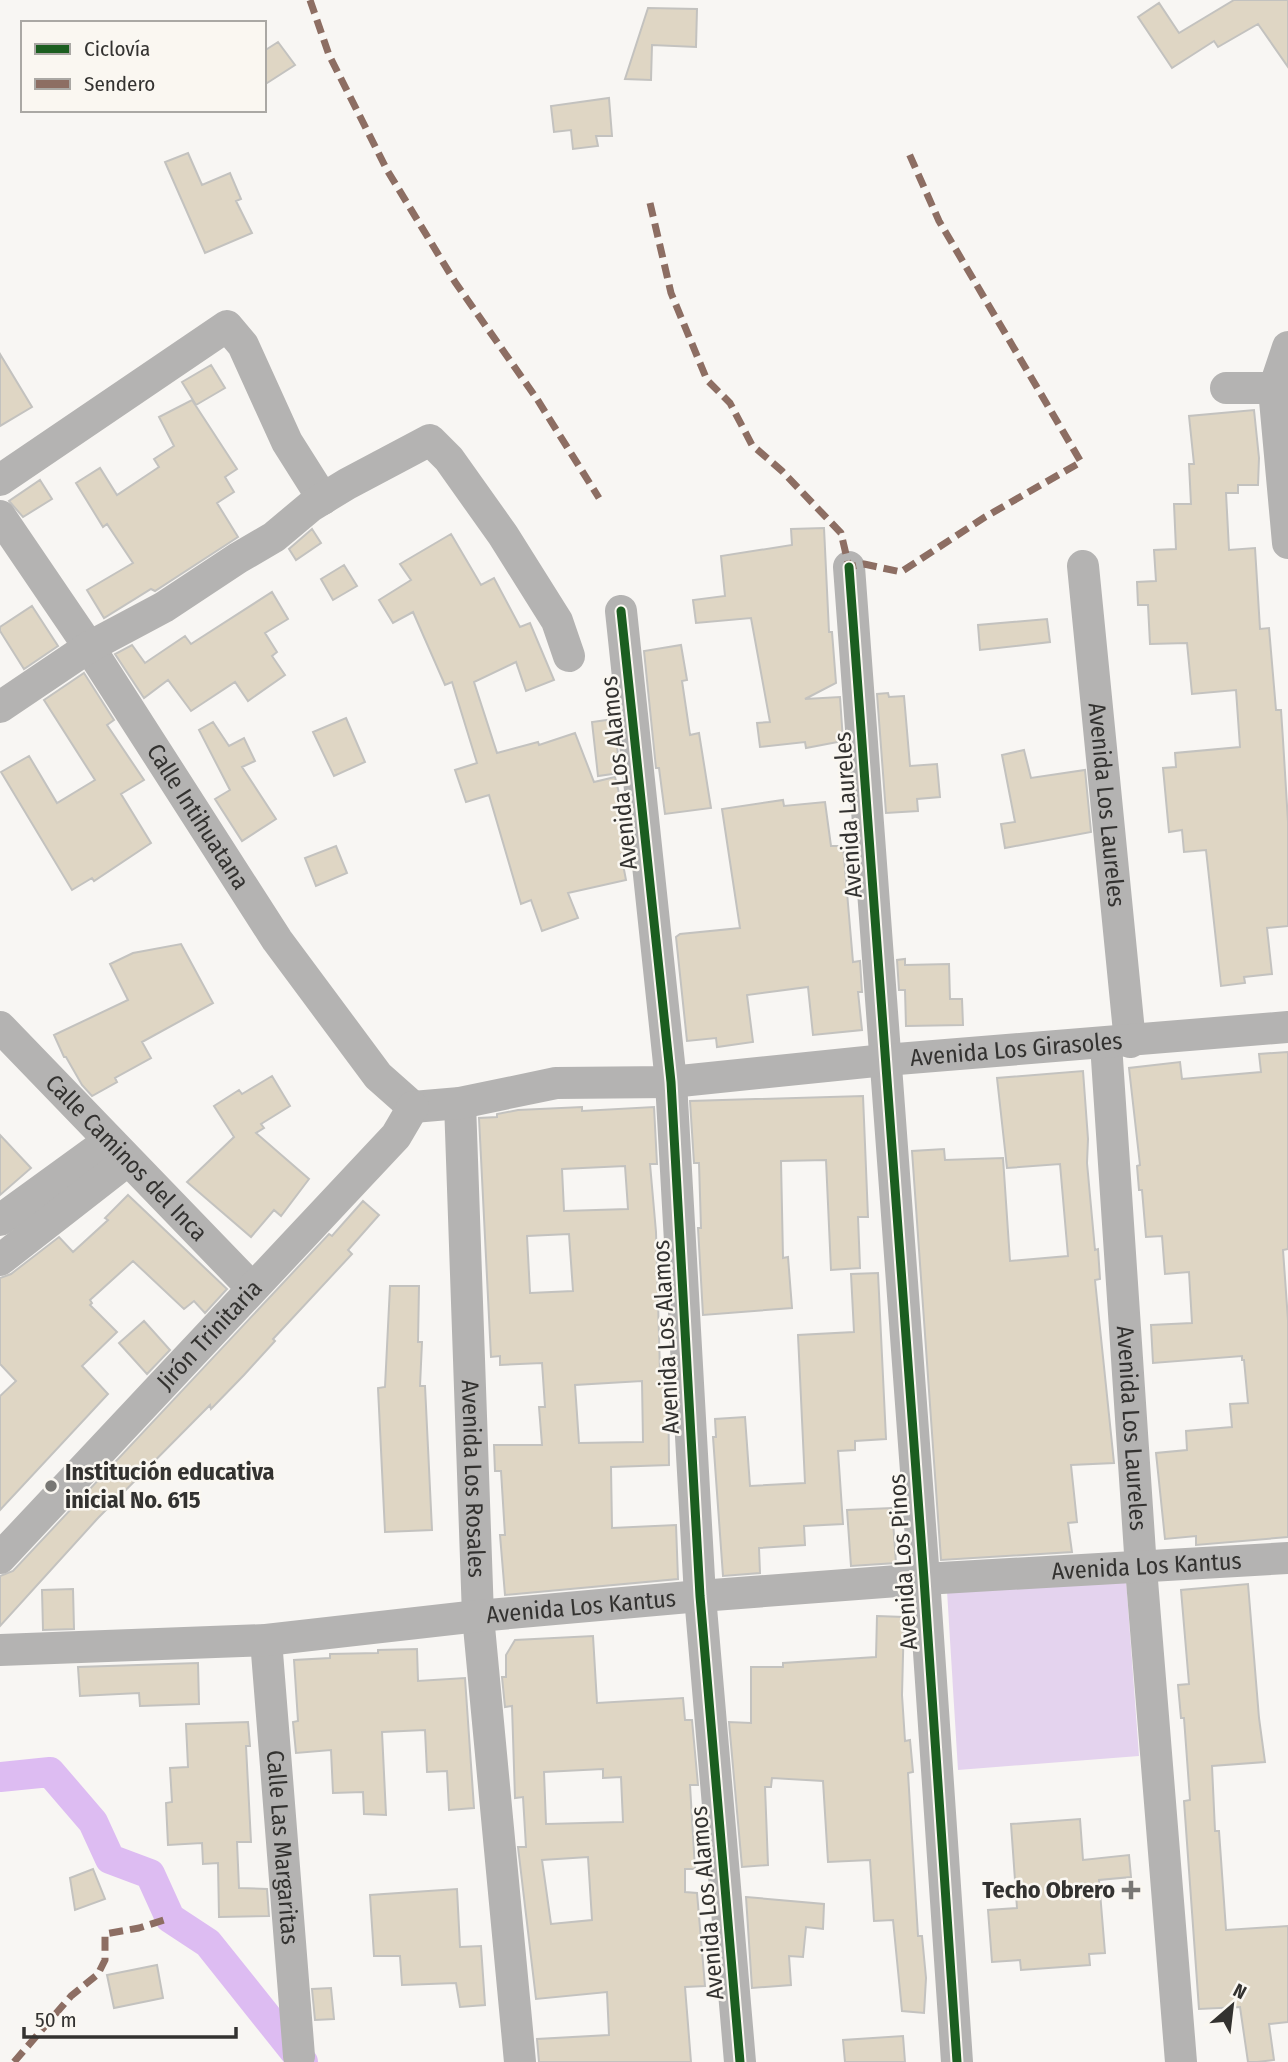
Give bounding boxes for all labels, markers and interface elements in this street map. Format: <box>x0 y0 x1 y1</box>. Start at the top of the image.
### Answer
legend <box>21 21 266 112</box>
text: Ciclovía <box>84 36 150 62</box>
text: Sendero <box>84 71 155 97</box>
street label: Avenida Los Alamos <box>595 675 643 871</box>
street label: Avenida Los Laureles <box>1083 701 1131 908</box>
street label: Avenida Laureles <box>828 731 868 899</box>
street label: Calle Intihuatana <box>141 739 255 895</box>
street label: Avenida Los Girasoles <box>909 1027 1123 1072</box>
street label: Calle Caminos del Inca <box>40 1069 213 1247</box>
street label: Avenida Los Alamos <box>647 1239 685 1435</box>
street label: Jirón Trinitaria <box>151 1274 268 1396</box>
street label: Avenida Los Laureles <box>1111 1325 1152 1532</box>
street label: Avenida Los Rosales <box>456 1379 491 1578</box>
place label: Institución educativa inicial No. 615 <box>65 1458 275 1514</box>
street label: Avenida Los Pinos <box>883 1473 923 1651</box>
marker: Institución educativa inicial No. 615 <box>43 1478 59 1494</box>
street label: Avenida Los Kantus <box>1051 1547 1242 1586</box>
street label: Avenida Los Kantus <box>485 1584 677 1629</box>
street label: Calle Las Margaritas <box>261 1749 304 1946</box>
street label: Avenida Los Alamos <box>685 1805 729 2001</box>
place label: Techo Obrero <box>982 1876 1115 1904</box>
marker: Techo Obrero <box>1121 1880 1141 1900</box>
north arrow <box>1197 1971 1267 2041</box>
text: N <box>1229 1979 1250 2004</box>
scale bar <box>24 1996 236 2040</box>
text: 50 m <box>35 2007 77 2033</box>

